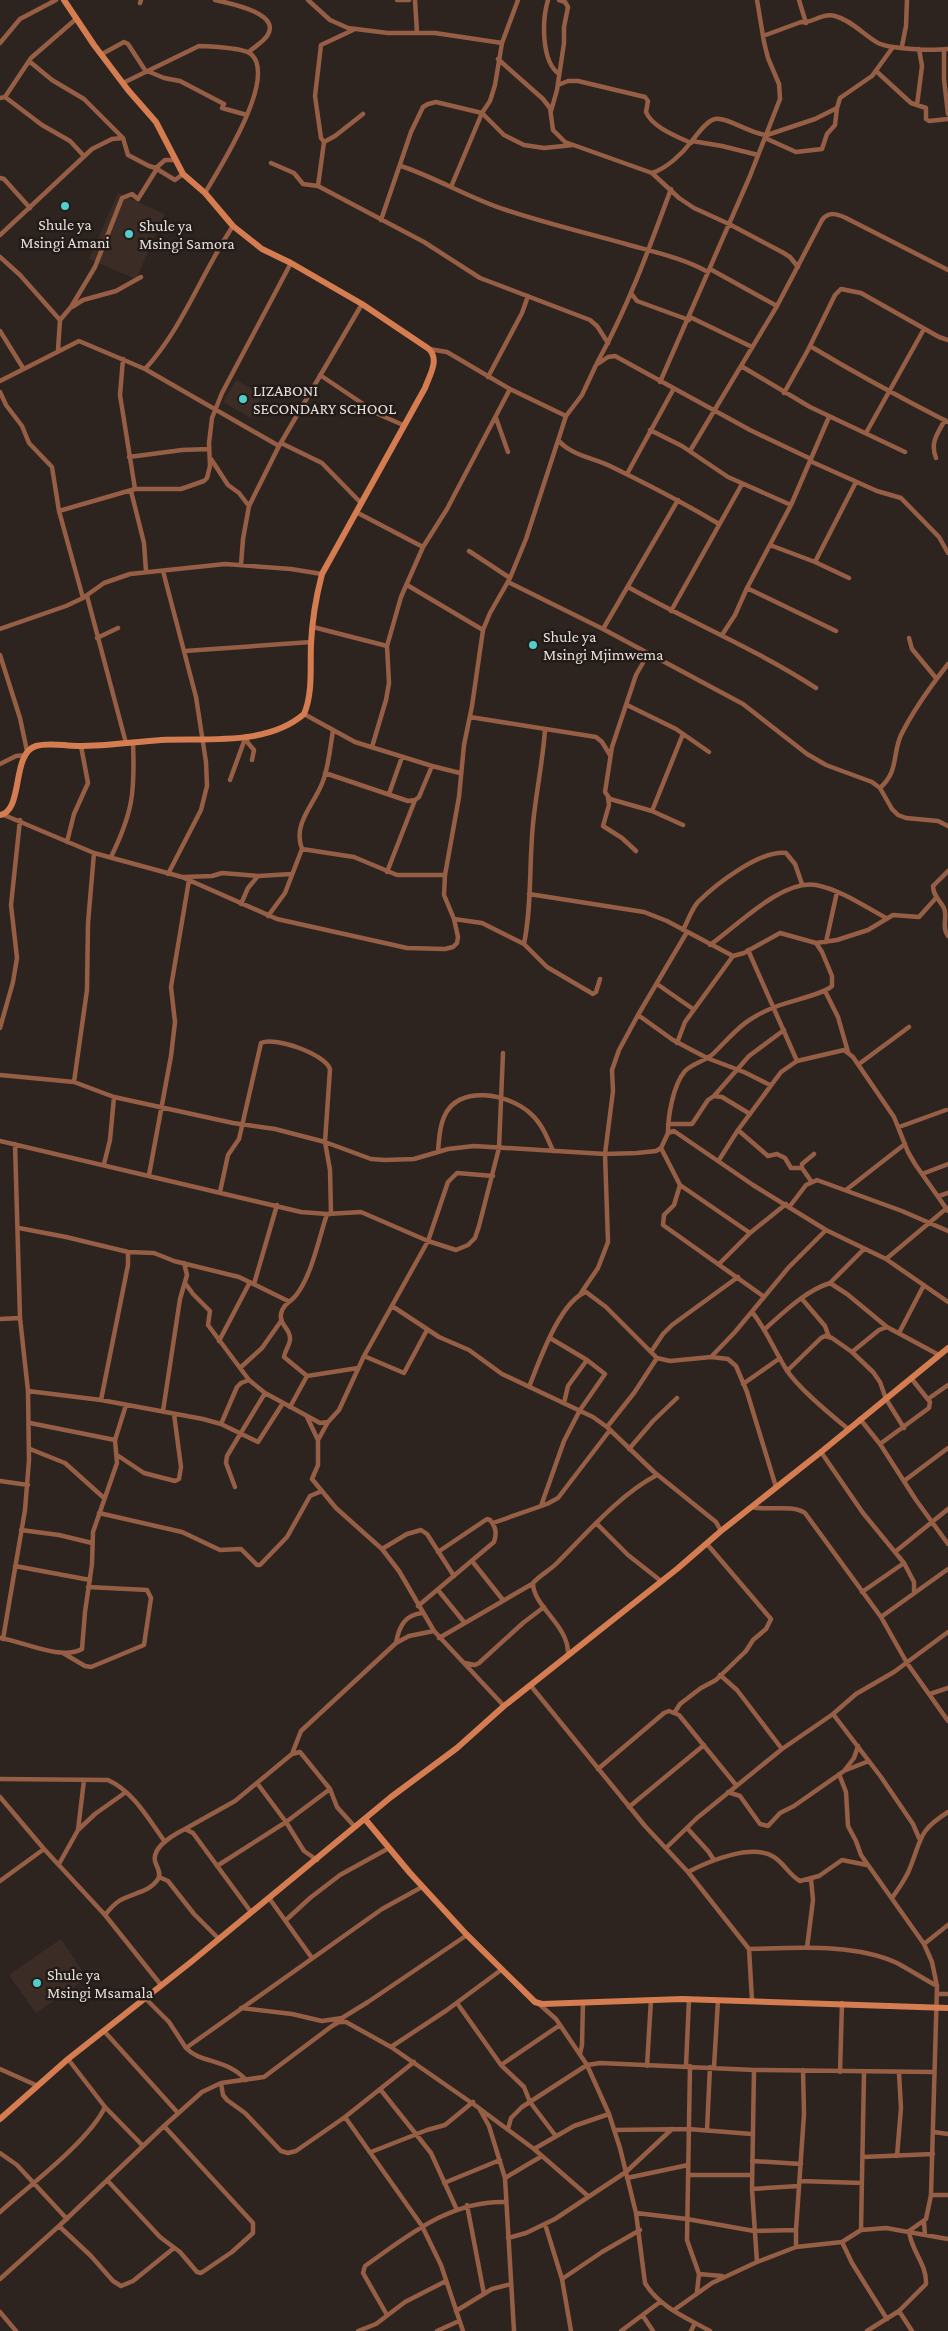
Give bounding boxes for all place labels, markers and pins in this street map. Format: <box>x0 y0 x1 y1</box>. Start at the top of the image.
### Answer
marker: Shule ya Msingi Amani <box>59 200 71 212</box>
place label: Shule ya Msingi Amani <box>20 216 110 252</box>
place label: Shule ya Msingi Samora <box>139 217 235 253</box>
marker: Shule ya Msingi Samora <box>123 228 135 240</box>
place label: LIZABONI SECONDARY SCHOOL <box>253 382 396 417</box>
marker: LIZABONI SECONDARY SCHOOL <box>237 393 249 405</box>
place label: Shule ya Msingi Mjimwema <box>543 628 664 664</box>
marker: Shule ya Msingi Mjimwema <box>527 639 539 651</box>
place label: Shule ya Msingi Msamala <box>47 1966 154 2002</box>
marker: Shule ya Msingi Msamala <box>31 1977 43 1989</box>

